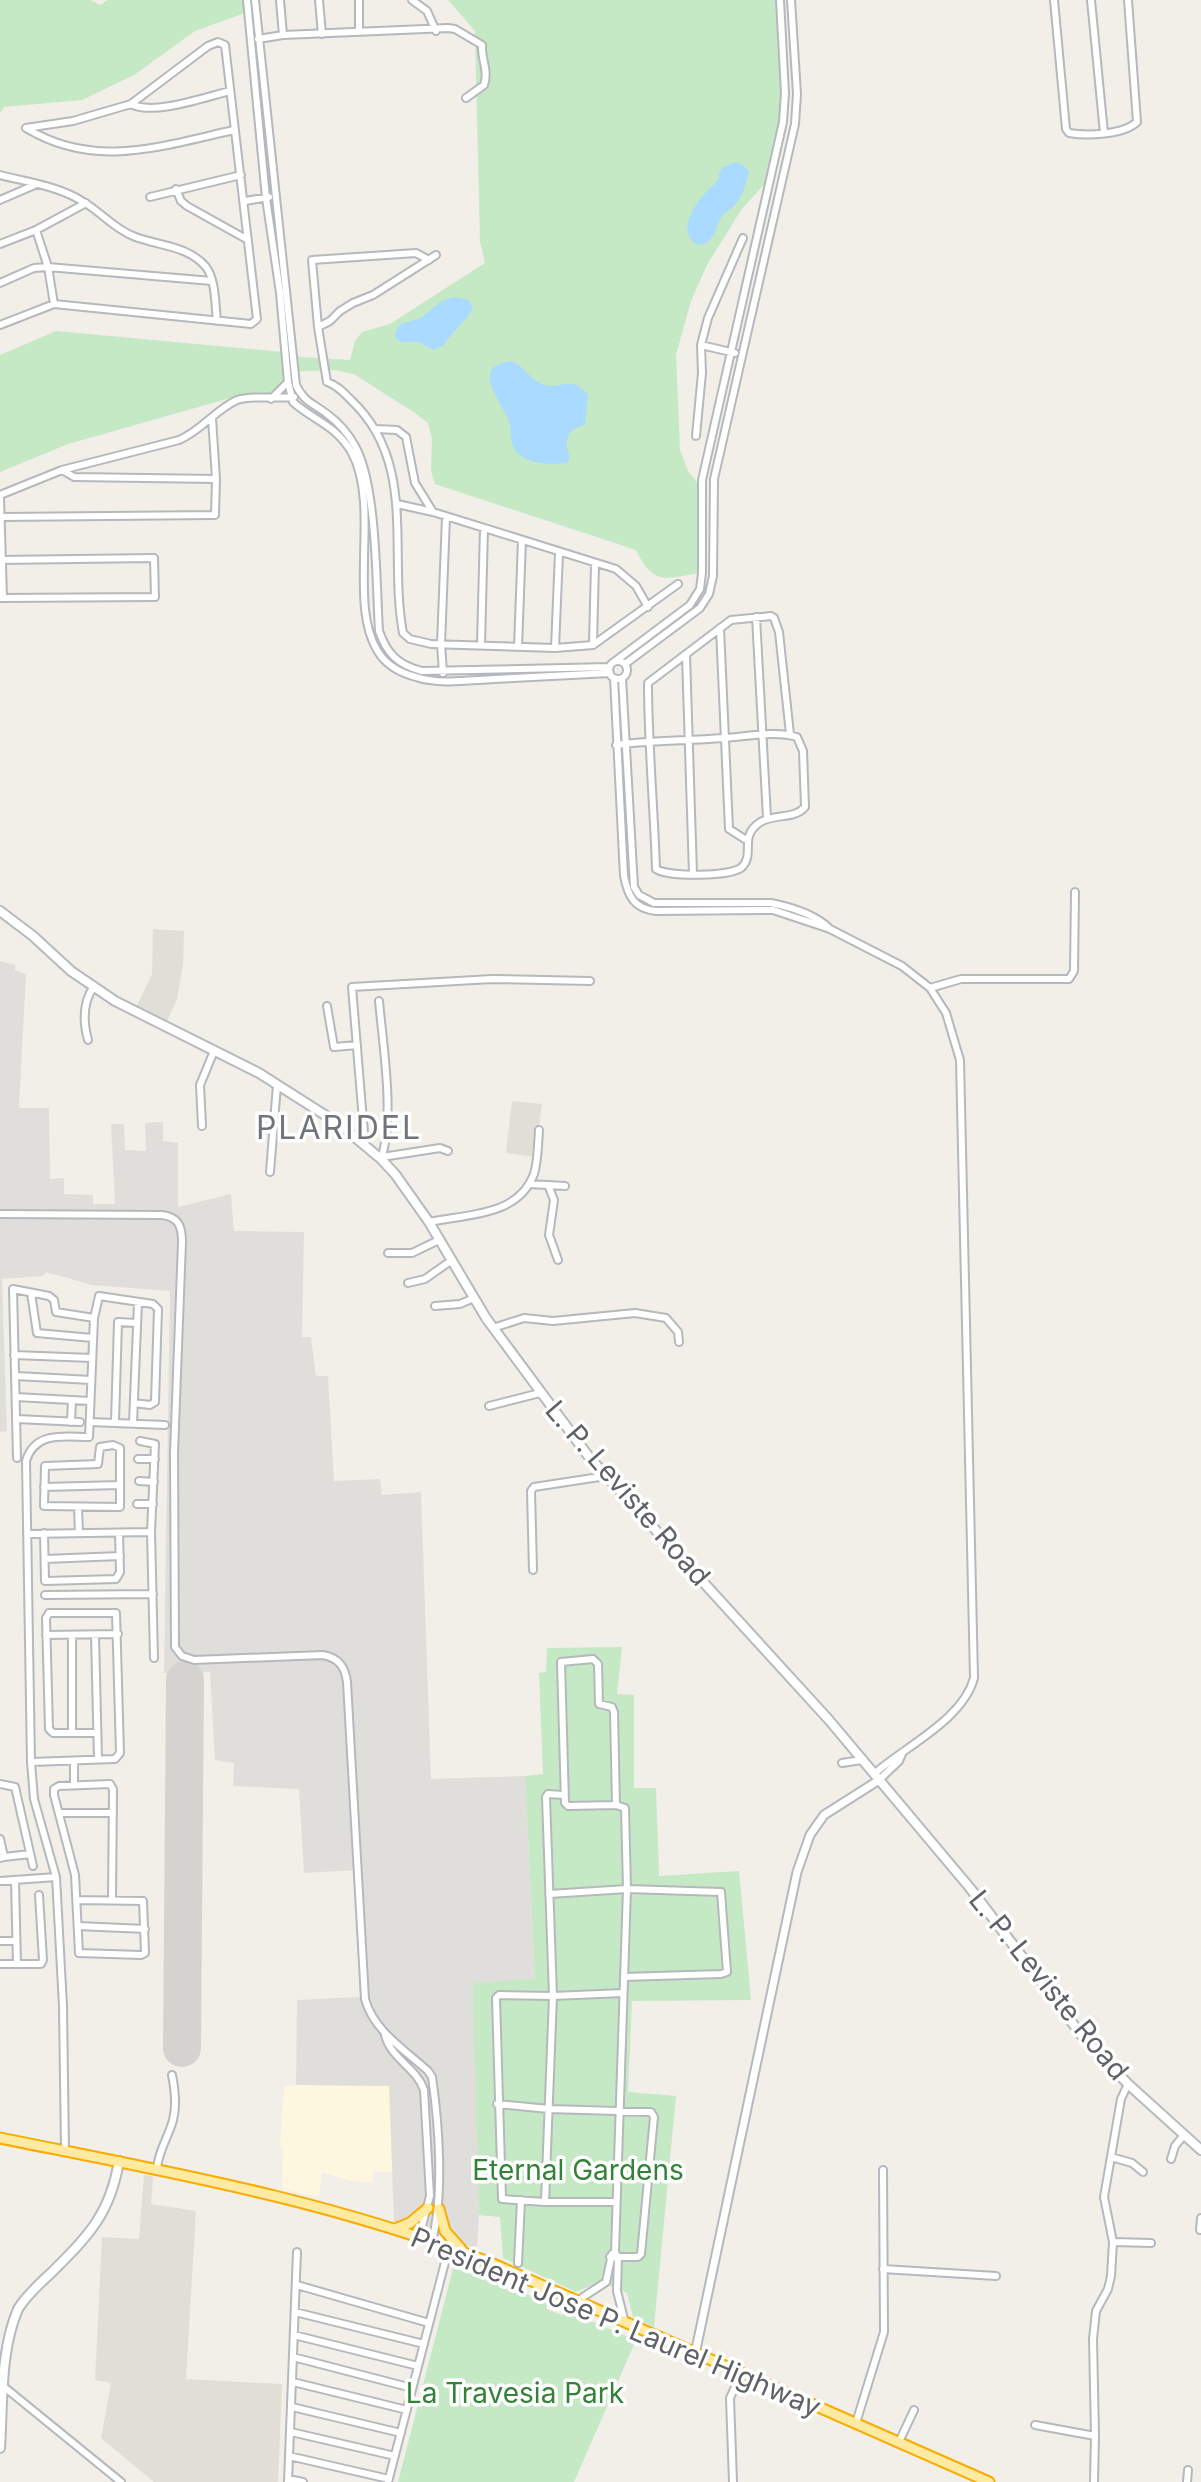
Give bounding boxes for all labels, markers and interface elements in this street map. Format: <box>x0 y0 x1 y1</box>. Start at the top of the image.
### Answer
district label: PLARIDEL <box>256 1108 422 1147</box>
street label: L. P. Leviste Road <box>538 1393 718 1593</box>
street label: L. P. Leviste Road <box>962 1883 1136 2087</box>
park label: Eternal Gardens <box>472 2153 684 2187</box>
street label: President Jose P. Laurel Highway <box>406 2220 826 2424</box>
park label: La Travesia Park <box>406 2376 624 2410</box>

